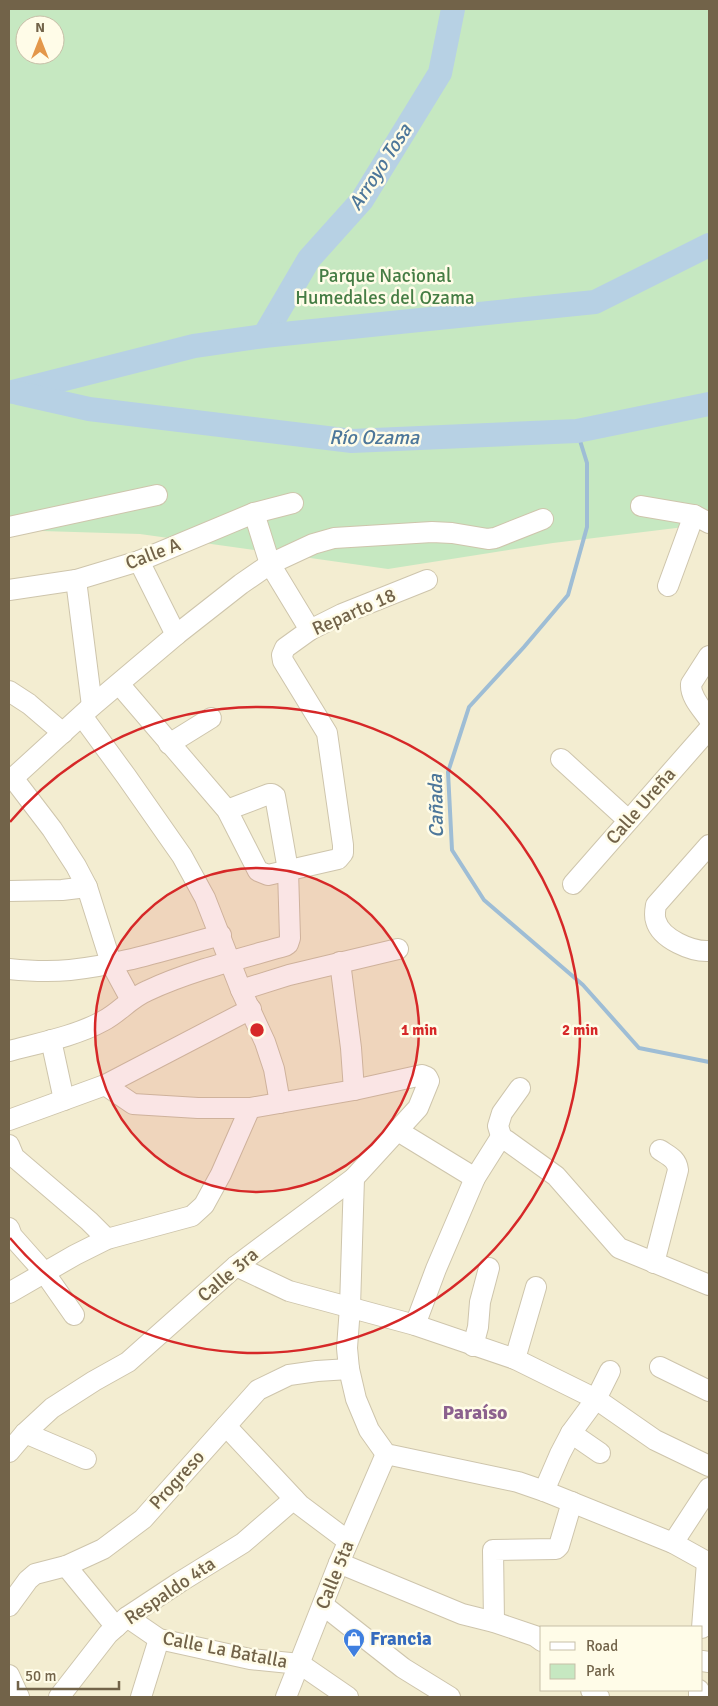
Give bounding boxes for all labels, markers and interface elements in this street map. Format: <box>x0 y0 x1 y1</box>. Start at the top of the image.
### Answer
north arrow <box>15 15 65 65</box>
text: N <box>35 19 45 36</box>
water label: Arroyo Tosa <box>343 118 418 215</box>
park label: Parque Nacional Humedales del Ozama <box>295 264 475 310</box>
water label: Río Ozama <box>329 425 420 450</box>
street label: Calle A <box>122 532 184 575</box>
street label: Reparto 18 <box>309 583 399 641</box>
street label: Calle Ureña <box>601 763 681 849</box>
water label: Cañada <box>423 773 449 838</box>
centre of rings <box>248 1021 266 1039</box>
text: 1 min <box>401 1021 437 1039</box>
text: 2 min <box>562 1021 598 1039</box>
street label: Calle 3ra <box>193 1243 263 1307</box>
district label: Paraíso <box>443 1400 508 1425</box>
street label: Progreso <box>144 1445 210 1515</box>
street label: Calle 5ta <box>310 1537 360 1613</box>
street label: Respaldo 4ta <box>120 1552 220 1630</box>
street label: Calle La Batalla <box>160 1626 290 1674</box>
legend <box>540 1626 703 1691</box>
shop icon: Francia <box>342 1627 366 1658</box>
place label: Francia <box>370 1627 432 1651</box>
text: Road <box>586 1637 618 1655</box>
scale bar <box>18 1658 119 1690</box>
text: Park <box>586 1662 615 1680</box>
text: 50 m <box>25 1667 56 1685</box>

